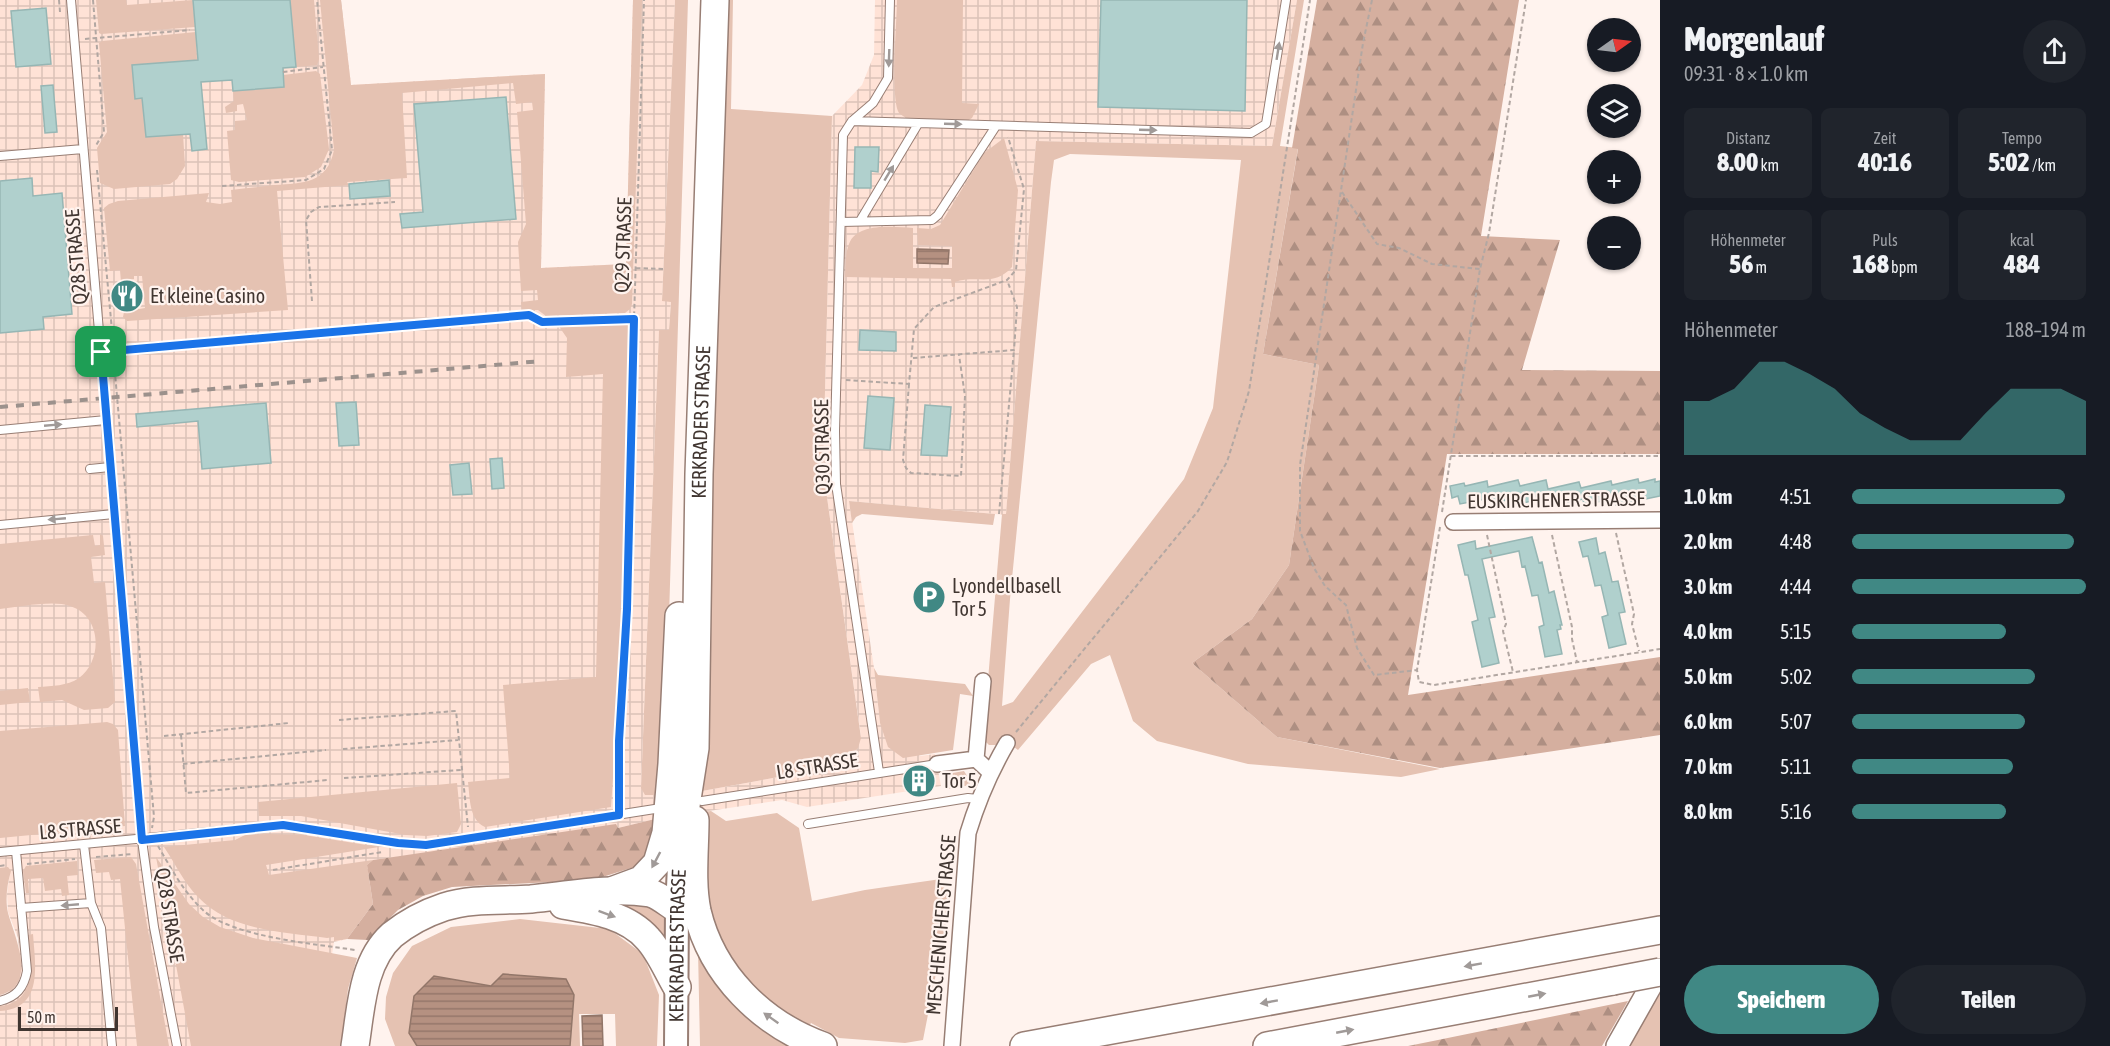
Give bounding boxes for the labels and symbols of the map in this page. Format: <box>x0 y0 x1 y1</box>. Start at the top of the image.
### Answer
north arrow <box>1587 18 1641 72</box>
one-way arrow <box>1273 41 1282 60</box>
one-way arrow <box>884 49 893 68</box>
one-way arrow <box>943 120 962 129</box>
one-way arrow <box>1138 125 1157 135</box>
one-way arrow <box>884 165 895 181</box>
street label: Q29 STRASSE <box>609 196 636 293</box>
street label: Q28 STRASSE <box>60 208 91 306</box>
restaurant icon: Et kleine Casino <box>109 278 145 314</box>
place label: Et kleine Casino <box>150 284 265 307</box>
pin <box>75 326 126 377</box>
street label: KERKRADER STRASSE <box>687 345 714 499</box>
street label: Q30 STRASSE <box>809 399 834 495</box>
one-way arrow <box>44 420 63 430</box>
street label: EUSKIRCHENER STRASSE <box>1467 486 1646 513</box>
one-way arrow <box>47 514 66 524</box>
place label: Lyondellbasell Tor 5 <box>952 574 1062 620</box>
parking icon: Lyondellbasell Tor 5 <box>911 579 947 615</box>
street label: L8 STRASSE <box>775 748 860 783</box>
building icon: Tor 5 <box>901 763 937 799</box>
place label: Tor 5 <box>942 769 977 792</box>
street label: L8 STRASSE <box>38 813 122 844</box>
street label: MESCHENICHER STRASSE <box>921 834 960 1016</box>
one-way arrow <box>651 852 661 869</box>
street label: Q28 STRASSE <box>152 866 189 964</box>
street label: KERKRADER STRASSE <box>664 869 690 1022</box>
one-way arrow <box>60 900 79 910</box>
one-way arrow <box>598 910 616 920</box>
one-way arrow <box>1463 961 1482 970</box>
one-way arrow <box>1527 990 1546 999</box>
one-way arrow <box>1259 998 1278 1007</box>
scale bar <box>18 1004 118 1032</box>
one-way arrow <box>764 1012 780 1024</box>
one-way arrow <box>1336 1026 1355 1035</box>

